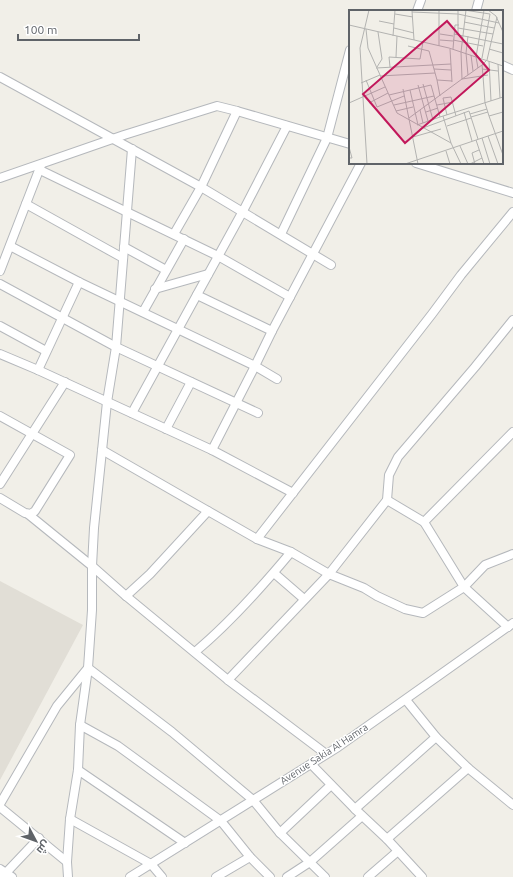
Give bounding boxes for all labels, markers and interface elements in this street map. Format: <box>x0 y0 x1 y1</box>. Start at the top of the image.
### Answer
inset map <box>349 10 503 164</box>
scale bar <box>18 16 139 42</box>
text: 100 m <box>24 23 57 36</box>
street label: Avenue Sakia Al Hamra <box>278 722 370 786</box>
north arrow <box>16 821 56 861</box>
text: ش <box>34 838 53 857</box>

